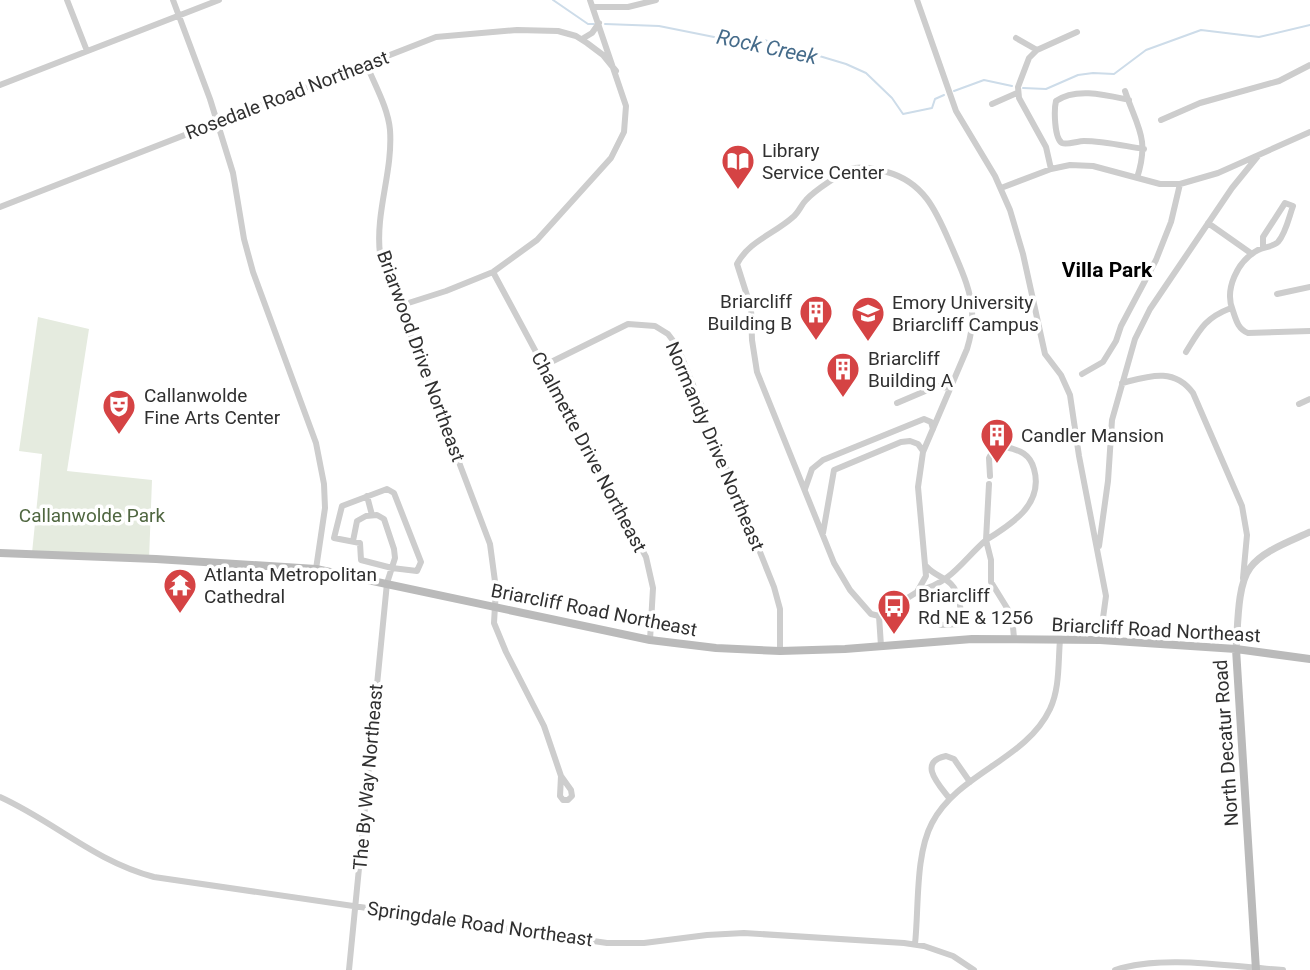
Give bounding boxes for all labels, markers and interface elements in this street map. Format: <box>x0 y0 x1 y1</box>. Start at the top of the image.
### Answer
water label: Rock Creek <box>715 25 820 70</box>
street label: Rosedale Road Northeast <box>182 46 392 144</box>
place label: Library Service Center <box>762 139 885 184</box>
library icon: Library Service Center <box>719 142 757 191</box>
street label: Briarwood Drive Northeast <box>372 247 470 465</box>
district label: Villa Park <box>1062 258 1153 282</box>
place label: Briarcliff Building B <box>707 290 792 335</box>
place label: Emory University Briarcliff Campus <box>892 291 1039 336</box>
building icon: Briarcliff Building B <box>797 293 835 342</box>
school or university icon: Emory University Briarcliff Campus <box>849 294 887 343</box>
street label: Normandy Drive Northeast <box>661 338 769 554</box>
place label: Briarcliff Building A <box>868 347 954 392</box>
street label: Chalmette Drive Northeast <box>526 348 652 556</box>
building icon: Briarcliff Building A <box>824 350 862 399</box>
place label: Callanwolde Fine Arts Center <box>144 384 281 429</box>
theatre icon: Callanwolde Fine Arts Center <box>100 387 138 436</box>
building icon: Candler Mansion <box>978 416 1016 465</box>
place label: Candler Mansion <box>1021 424 1164 447</box>
park label: Callanwolde Park <box>19 504 166 527</box>
place label: Atlanta Metropolitan Cathedral <box>204 563 377 608</box>
temple icon: Atlanta Metropolitan Cathedral <box>161 566 199 615</box>
street label: Briarcliff Road Northeast <box>489 579 699 641</box>
place label: Briarcliff Rd NE & 1256 <box>918 584 1033 629</box>
bus stop icon: Briarcliff Rd NE & 1256 <box>875 587 913 636</box>
street label: Briarcliff Road Northeast <box>1051 613 1261 647</box>
street label: North Decatur Road <box>1209 659 1243 827</box>
street label: The By Way Northeast <box>348 683 388 871</box>
street label: Springdale Road Northeast <box>366 897 594 951</box>

